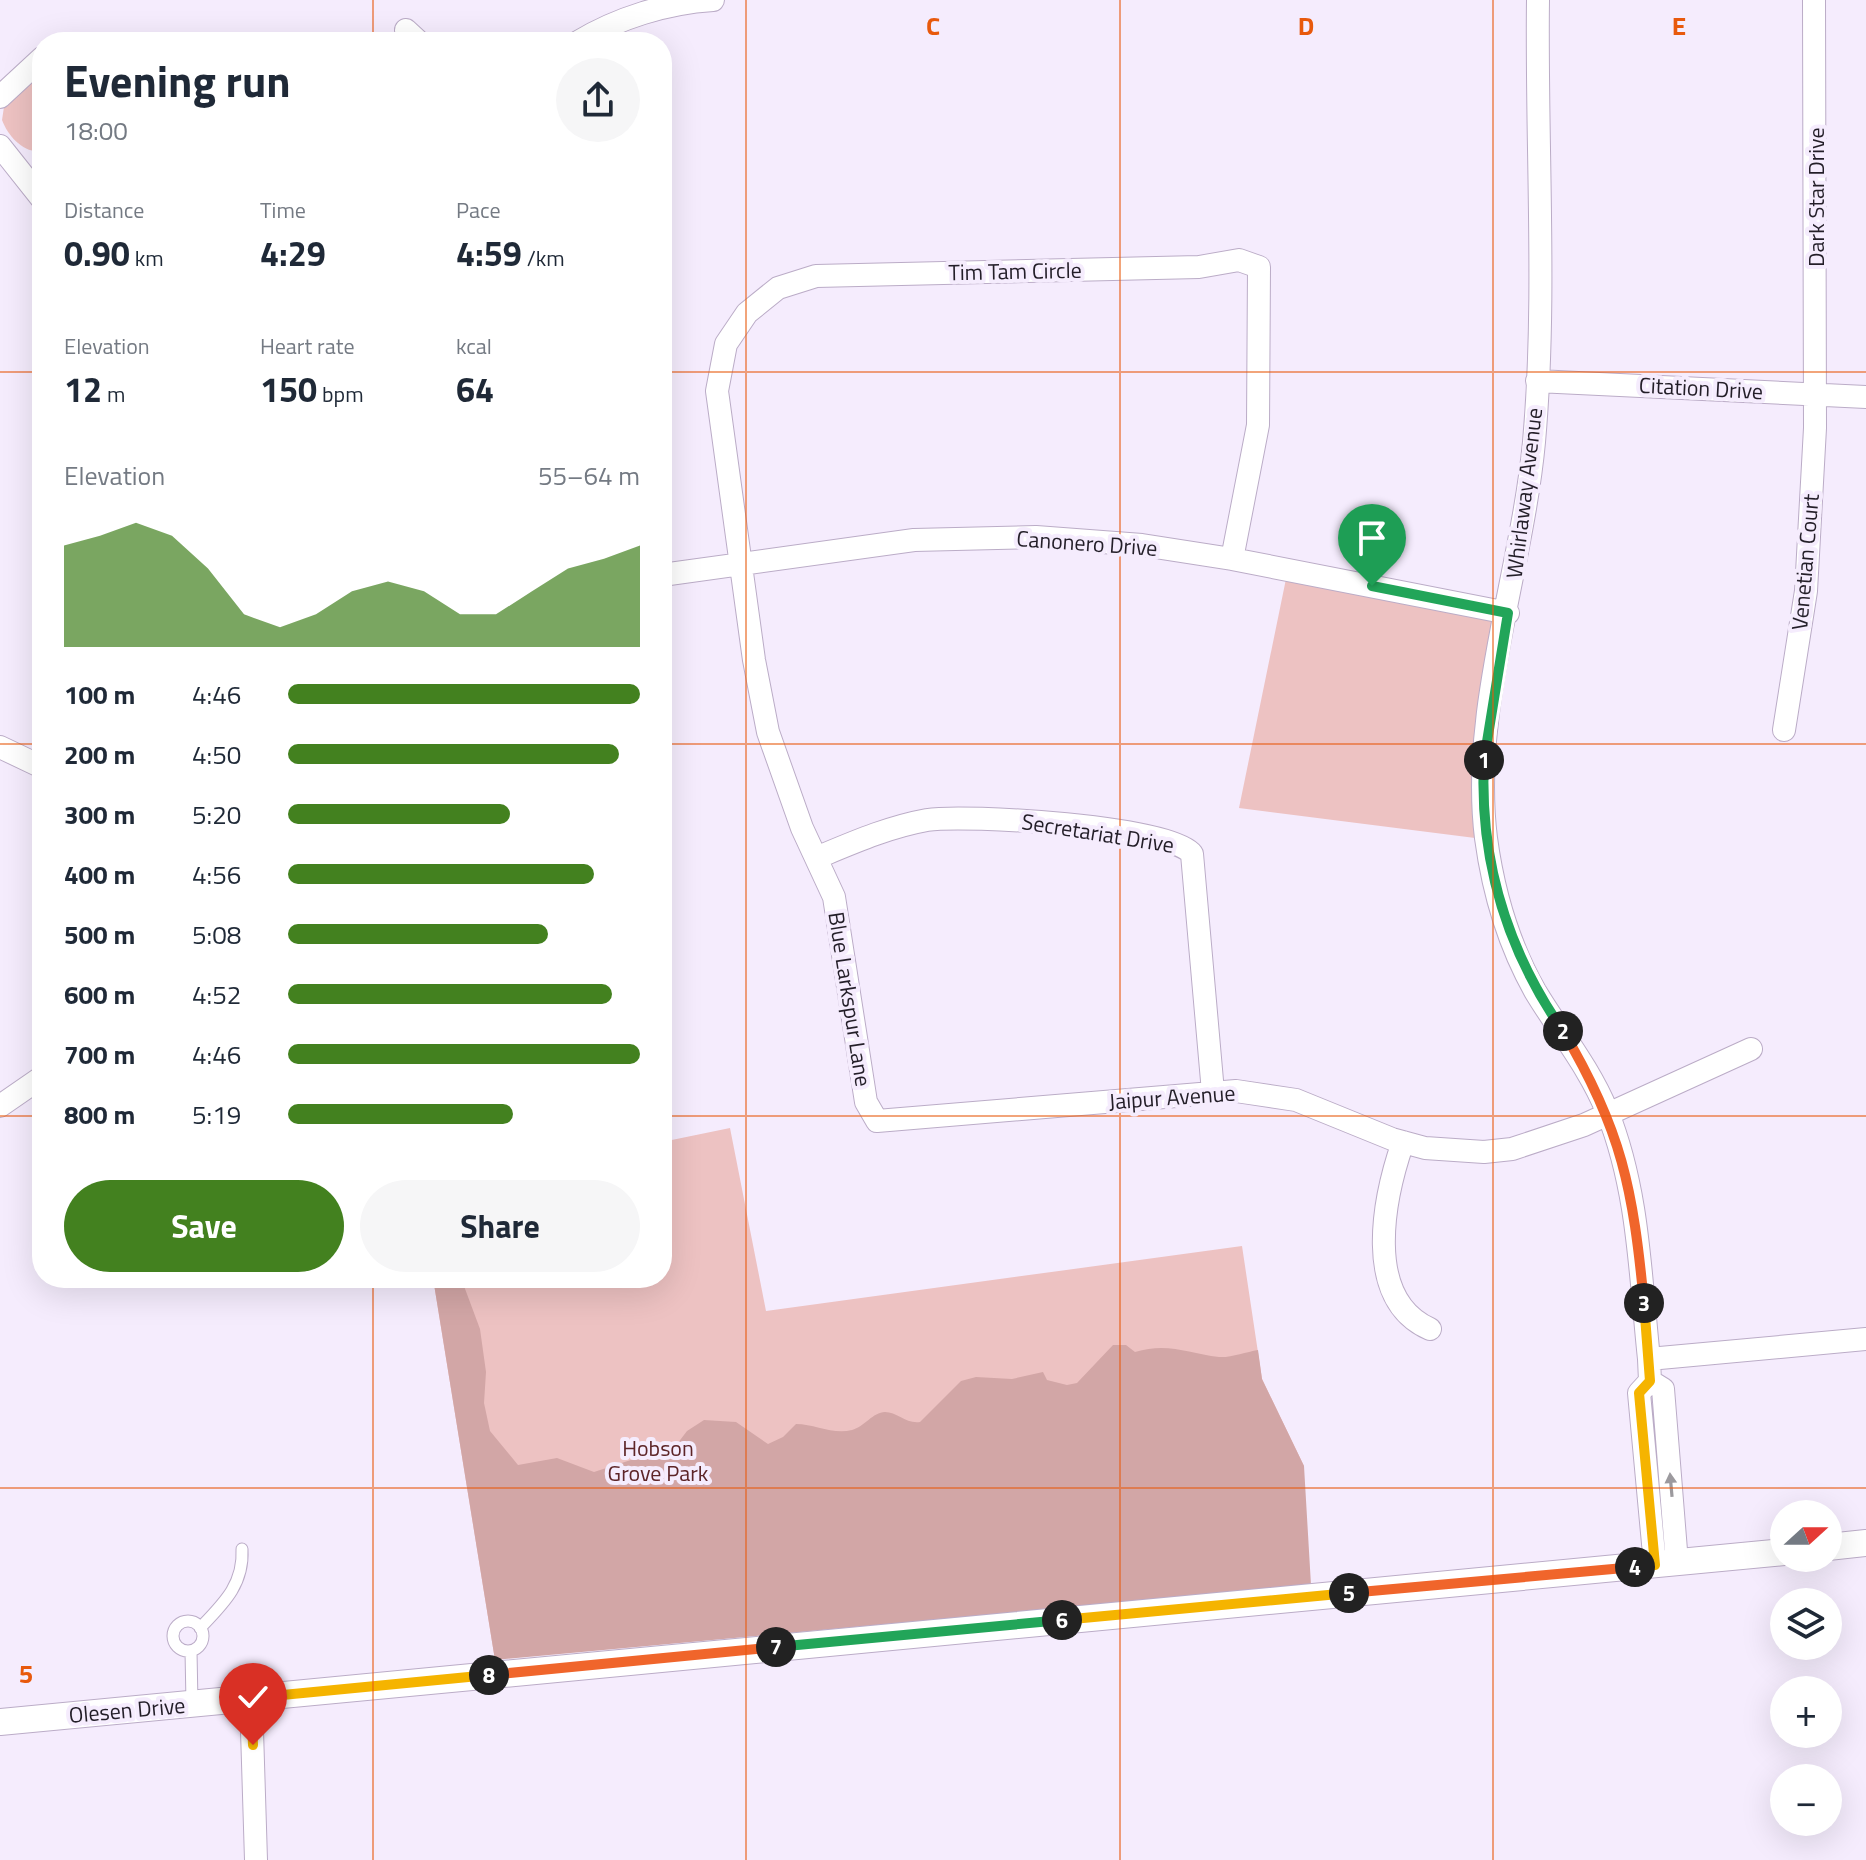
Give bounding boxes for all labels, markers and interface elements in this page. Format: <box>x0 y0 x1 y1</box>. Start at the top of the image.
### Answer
text: C <box>926 6 940 45</box>
text: D <box>1298 6 1314 45</box>
text: E <box>1672 6 1686 45</box>
text: Evening run <box>64 47 291 114</box>
button: share <box>556 58 640 142</box>
text: 18:00 <box>64 111 128 150</box>
street label: Dark Star Drive <box>1799 127 1833 267</box>
text: Distance <box>64 193 144 227</box>
text: Time <box>260 193 306 227</box>
text: Pace <box>456 193 501 227</box>
text: 0.90 <box>64 227 130 279</box>
text: 4:29 <box>260 227 326 279</box>
text: 4:59 <box>456 227 522 279</box>
text: km <box>130 241 164 275</box>
text: /km <box>522 241 565 275</box>
street label: Tim Tam Circle <box>948 253 1082 289</box>
text: Elevation <box>64 329 150 363</box>
text: Heart rate <box>260 329 355 363</box>
text: kcal <box>456 329 492 363</box>
text: 12 <box>64 363 102 415</box>
text: 150 <box>260 363 317 415</box>
text: 64 <box>456 363 494 415</box>
street label: Citation Drive <box>1638 368 1764 408</box>
text: m <box>102 377 125 411</box>
text: bpm <box>317 377 364 411</box>
street label: Whirlaway Avenue <box>1497 406 1551 580</box>
text: Elevation <box>64 456 165 495</box>
text: 55–64 m <box>538 456 640 495</box>
street label: Venetian Court <box>1782 492 1828 632</box>
pin <box>1338 504 1406 586</box>
icon: arrive <box>1350 516 1394 560</box>
street label: Canonero Drive <box>1015 521 1159 565</box>
text: 100 m <box>64 675 135 714</box>
text: 4:46 <box>192 675 241 714</box>
text: 200 m <box>64 735 135 774</box>
text: 4:50 <box>192 735 241 774</box>
pin: 1 <box>1464 740 1504 780</box>
text: 1 <box>1478 743 1490 777</box>
text: 300 m <box>64 795 135 834</box>
text: 5:20 <box>192 795 241 834</box>
street label: Secretariat Drive <box>1019 804 1177 862</box>
text: 400 m <box>64 855 135 894</box>
text: 4:56 <box>192 855 241 894</box>
street label: Blue Larkspur Lane <box>819 909 881 1089</box>
text: 500 m <box>64 915 135 954</box>
text: 5:08 <box>192 915 241 954</box>
text: 600 m <box>64 975 135 1014</box>
text: 4:52 <box>192 975 241 1014</box>
pin: 2 <box>1543 1011 1583 1051</box>
text: 2 <box>1557 1014 1569 1048</box>
text: 700 m <box>64 1035 135 1074</box>
text: 4:46 <box>192 1035 241 1074</box>
street label: Jaipur Avenue <box>1108 1076 1236 1118</box>
text: 800 m <box>64 1095 135 1134</box>
text: 5:19 <box>192 1095 241 1134</box>
button: Save <box>64 1180 344 1272</box>
button: Share <box>360 1180 640 1272</box>
pin: 3 <box>1624 1283 1664 1323</box>
text: 3 <box>1638 1286 1650 1320</box>
park label: Hobson Grove Park <box>608 1431 709 1490</box>
one-way arrow <box>1664 1472 1677 1497</box>
north arrow <box>1770 1500 1842 1572</box>
map controls <box>1770 1500 1842 1836</box>
pin: 4 <box>1615 1547 1655 1587</box>
text: 4 <box>1629 1550 1641 1584</box>
pin: 5 <box>1329 1573 1369 1613</box>
text: 5 <box>1343 1576 1355 1610</box>
button: layers <box>1770 1588 1842 1660</box>
pin: 6 <box>1042 1600 1082 1640</box>
text: 6 <box>1056 1603 1068 1637</box>
pin: 7 <box>756 1627 796 1667</box>
text: 7 <box>770 1630 782 1664</box>
text: 5 <box>19 1654 33 1693</box>
pin: 8 <box>469 1655 509 1695</box>
text: 8 <box>483 1658 495 1692</box>
pin <box>219 1663 287 1745</box>
icon: check <box>231 1675 275 1719</box>
button: + <box>1770 1676 1842 1748</box>
street label: Olesen Drive <box>67 1688 187 1732</box>
button: − <box>1770 1764 1842 1836</box>

